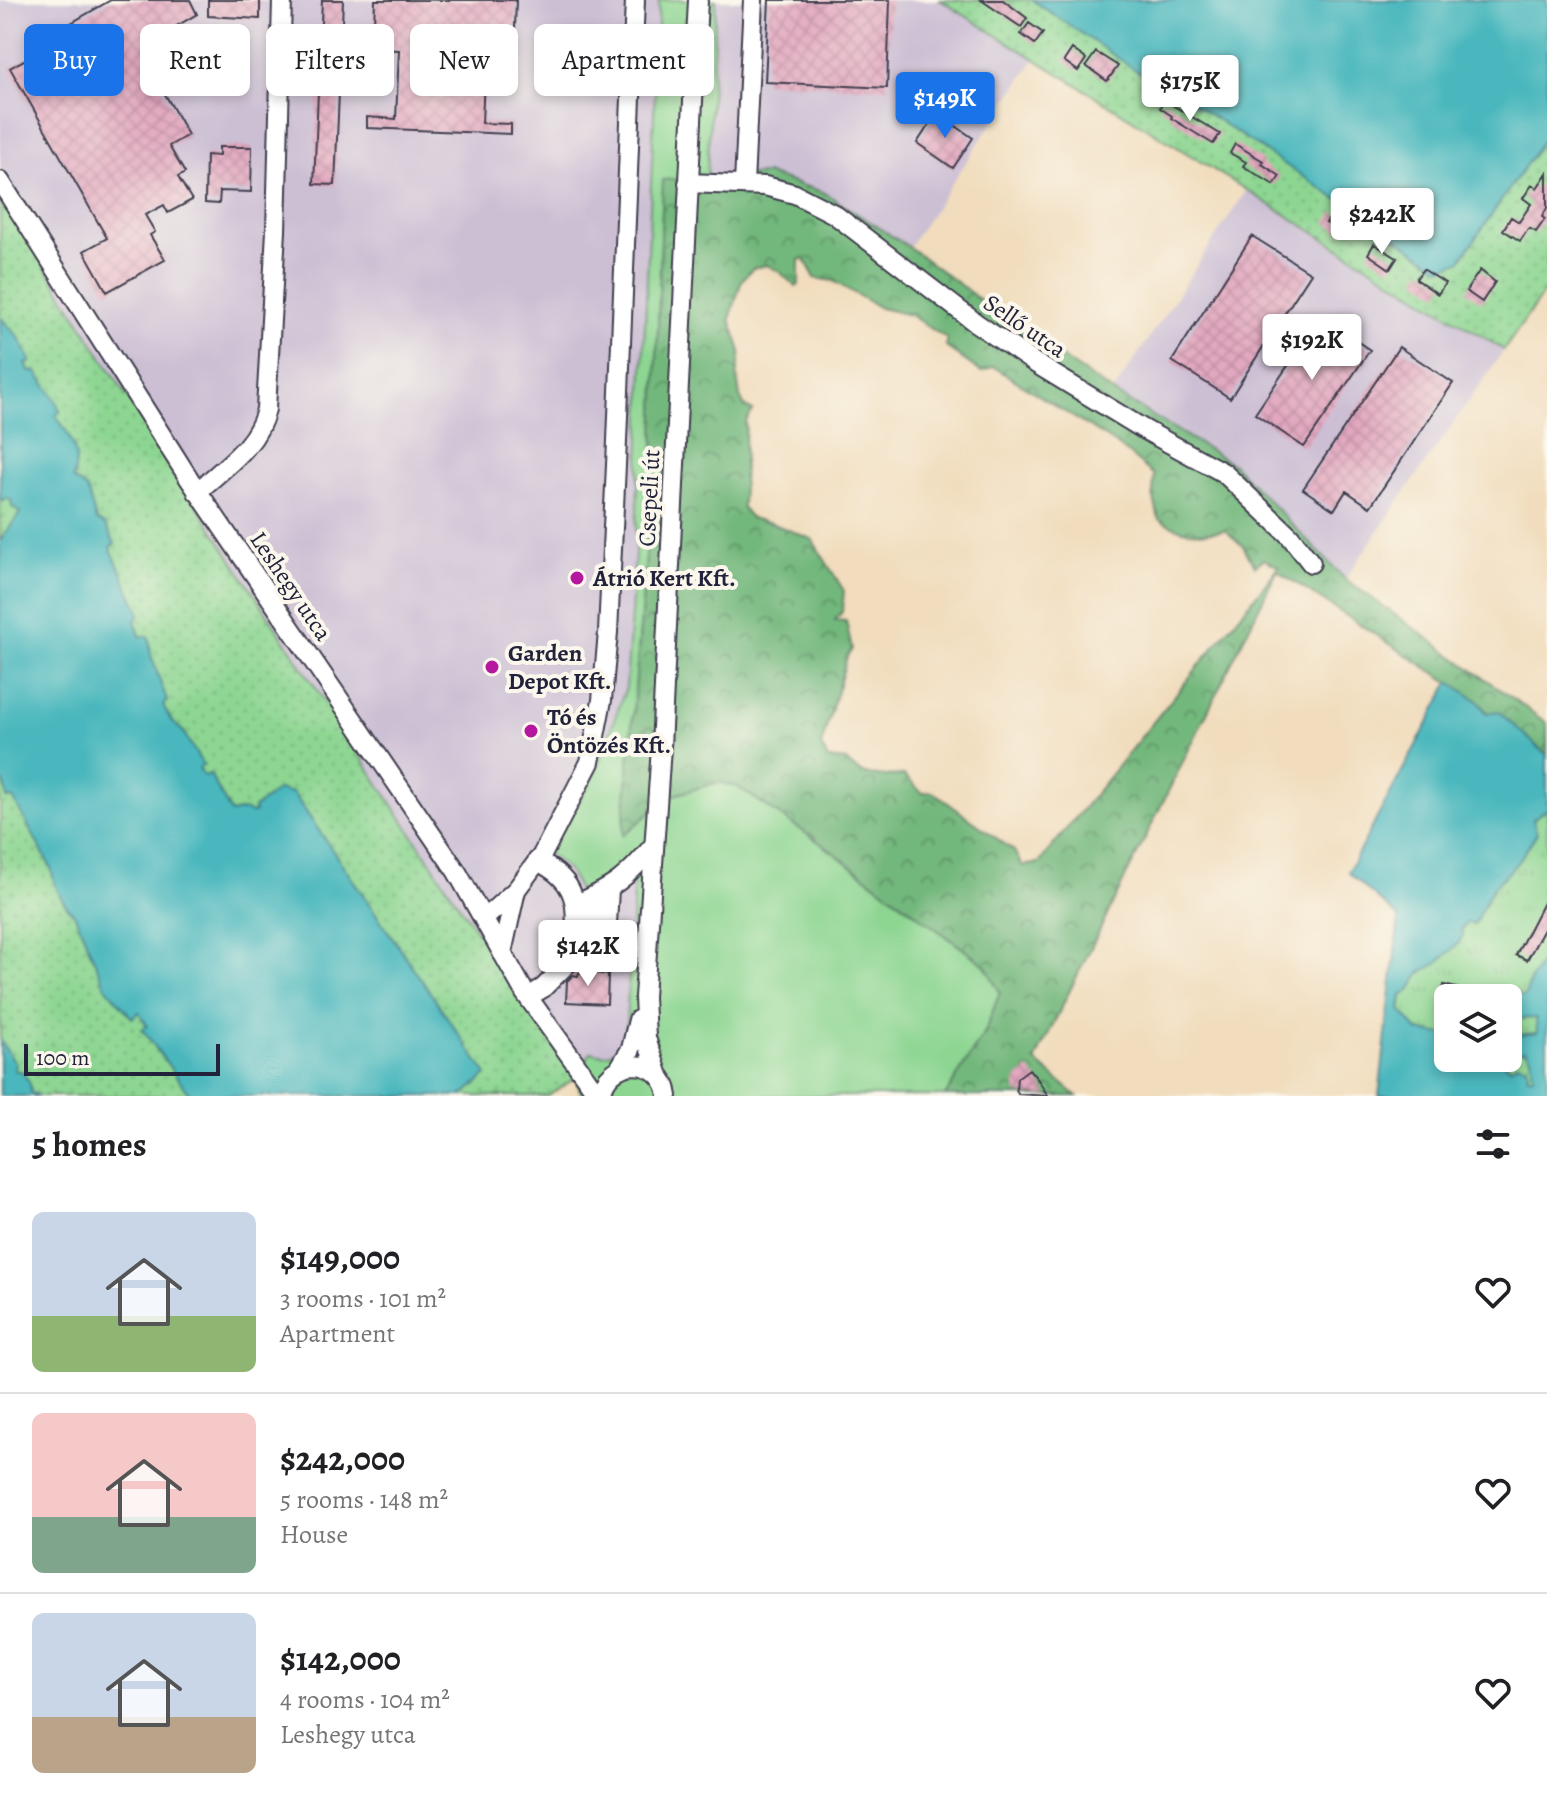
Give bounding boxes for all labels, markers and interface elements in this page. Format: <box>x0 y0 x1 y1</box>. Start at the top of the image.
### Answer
chip: Buy <box>24 24 124 96</box>
chip: Rent <box>140 24 250 96</box>
chip: Filters <box>266 24 394 96</box>
chip: New <box>410 24 518 96</box>
chip: Apartment <box>534 24 714 96</box>
pin: $175K <box>1134 55 1246 123</box>
text: $175K <box>1160 63 1220 98</box>
pin: $149K <box>889 72 1001 140</box>
text: $149K <box>914 80 976 115</box>
pin: $242K <box>1326 188 1438 256</box>
text: $242K <box>1349 196 1415 231</box>
street label: Sellő utca <box>977 287 1073 366</box>
pin: $192K <box>1256 314 1368 382</box>
text: $192K <box>1280 322 1344 357</box>
street label: Csepeli út <box>630 449 668 547</box>
street label: Leshegy utca <box>243 525 340 648</box>
place label: Átrió Kert Kft. <box>592 562 736 594</box>
marker: Átrió Kert Kft. <box>568 569 586 587</box>
place label: Garden Depot Kft. <box>508 637 611 697</box>
marker: Garden Depot Kft. <box>483 658 501 676</box>
place label: Tó és Öntözés Kft. <box>547 701 671 761</box>
marker: Tó és Öntözés Kft. <box>522 722 540 740</box>
pin: $142K <box>532 920 644 988</box>
text: $142K <box>556 928 620 963</box>
map controls <box>1434 984 1522 1072</box>
button: layers <box>1434 984 1522 1072</box>
scale bar <box>24 1040 220 1076</box>
text: 100 m <box>36 1043 90 1073</box>
text: 5 homes <box>32 1121 147 1168</box>
icon: filters <box>1471 1122 1515 1166</box>
text: $149,000 <box>280 1234 400 1281</box>
icon: home <box>96 1244 192 1340</box>
icon: heart <box>1471 1270 1515 1314</box>
text: 3 rooms · 101 m² <box>280 1281 446 1316</box>
text: Apartment <box>280 1316 395 1351</box>
text: $242,000 <box>280 1435 405 1482</box>
icon: home <box>96 1445 192 1541</box>
icon: heart <box>1471 1471 1515 1515</box>
text: 5 rooms · 148 m² <box>280 1482 448 1517</box>
text: House <box>280 1517 348 1552</box>
text: $142,000 <box>280 1635 401 1682</box>
icon: home <box>96 1645 192 1741</box>
icon: heart <box>1471 1671 1515 1715</box>
text: 4 rooms · 104 m² <box>280 1682 450 1717</box>
text: Leshegy utca <box>280 1717 416 1752</box>

